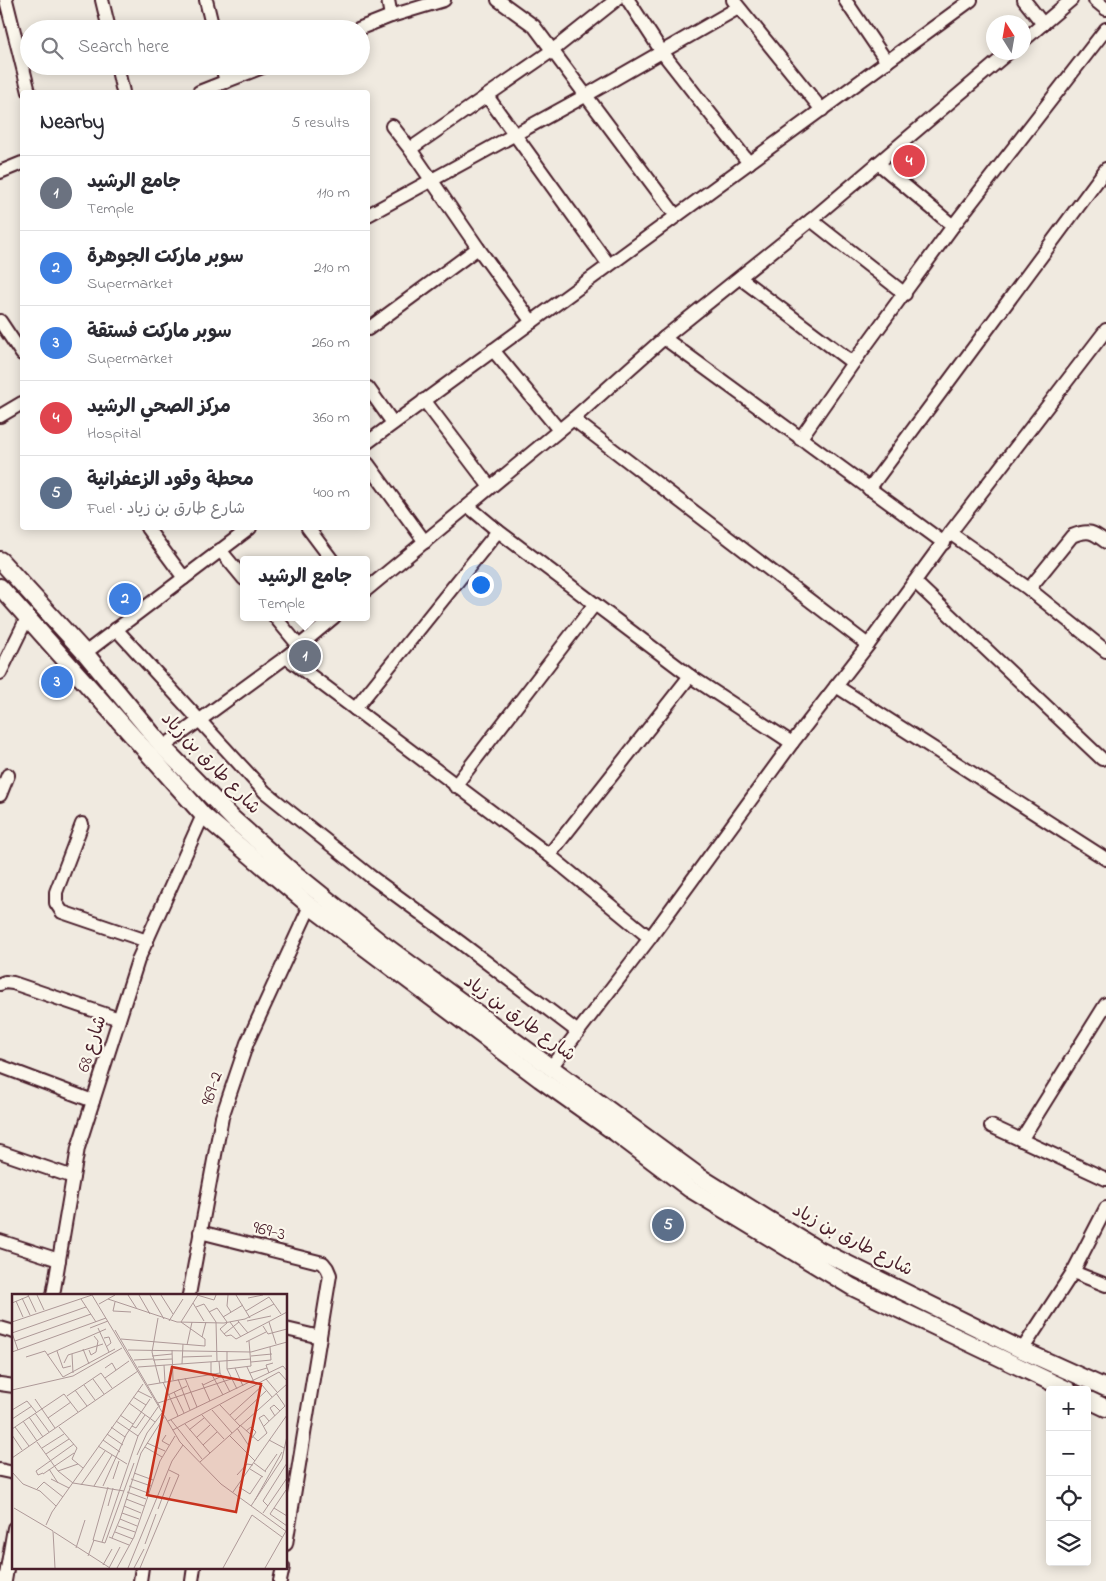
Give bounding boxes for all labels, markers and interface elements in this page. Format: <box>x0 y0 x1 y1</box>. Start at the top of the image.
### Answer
north arrow <box>986 15 1031 60</box>
search box <box>20 20 370 75</box>
icon: search <box>38 34 66 62</box>
text: Search here <box>78 34 169 61</box>
text: Nearby <box>40 108 104 138</box>
text: 5 results <box>291 111 350 135</box>
pin: 4 <box>893 142 925 180</box>
text: جامع الرشيد <box>87 169 181 196</box>
text: 1 <box>53 181 59 205</box>
text: 110 m <box>316 181 350 205</box>
text: Temple <box>87 197 134 221</box>
text: سوبر ماركت الجوهرة <box>87 244 244 271</box>
text: 2 <box>52 256 60 280</box>
text: 210 m <box>314 256 350 280</box>
text: Supermarket <box>87 272 173 296</box>
text: سوبر ماركت فستقة <box>87 319 232 346</box>
text: 3 <box>53 331 59 355</box>
text: 260 m <box>312 331 350 355</box>
text: Supermarket <box>87 347 173 371</box>
text: مركز الصحي الرشيد <box>87 394 231 421</box>
text: 4 <box>53 406 59 430</box>
text: 360 m <box>313 406 350 430</box>
text: Hospital <box>87 422 141 446</box>
text: محطة وقود الزعفرانية <box>87 467 254 494</box>
text: 5 <box>51 481 61 505</box>
text: 400 m <box>313 481 350 505</box>
text: Fuel · شارع طارق بن زياد <box>87 497 245 521</box>
popup <box>240 556 370 621</box>
text: جامع الرشيد <box>258 564 352 591</box>
your location <box>468 572 494 598</box>
pin: 2 <box>109 580 141 618</box>
text: Temple <box>258 592 305 616</box>
pin: 1 <box>289 637 321 675</box>
pin: 3 <box>41 663 73 701</box>
street label: شارع طارق بن زياد <box>154 707 266 821</box>
street label: شارع طارق بن زياد <box>457 969 581 1069</box>
street label: شارع 68 <box>72 1012 114 1076</box>
street label: 969-2 <box>195 1069 231 1109</box>
street label: شارع طارق بن زياد <box>787 1198 917 1284</box>
pin: 5 <box>652 1206 684 1244</box>
street label: 969-3 <box>250 1215 288 1249</box>
inset map <box>12 1294 288 1568</box>
map controls <box>1046 1386 1091 1566</box>
button: + <box>1046 1386 1091 1431</box>
button: − <box>1046 1431 1091 1476</box>
button: locate <box>1046 1476 1091 1521</box>
button: layers <box>1046 1521 1091 1566</box>

